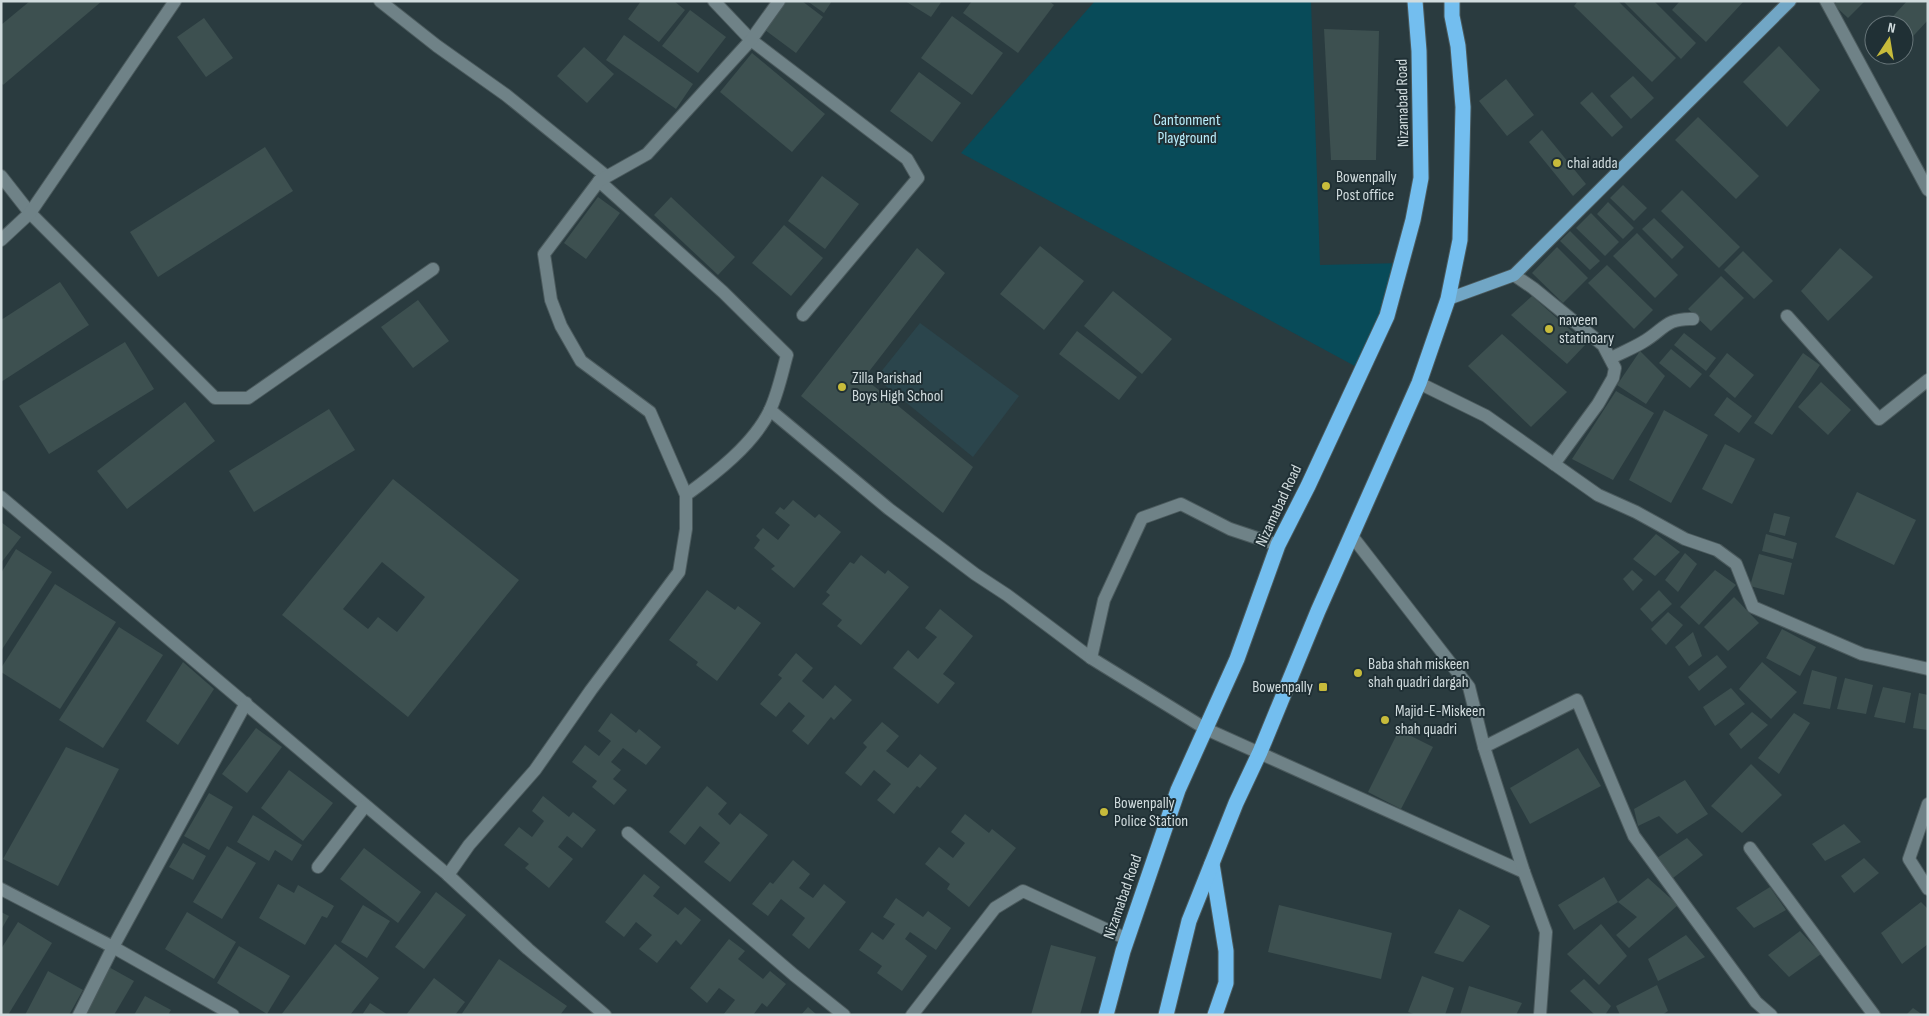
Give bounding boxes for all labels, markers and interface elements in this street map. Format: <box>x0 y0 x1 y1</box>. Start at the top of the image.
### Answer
north arrow <box>1864 15 1914 65</box>
text: N <box>1886 19 1897 37</box>
street label: Nizamabad Road <box>1393 59 1413 147</box>
park label: Cantonment Playground <box>1153 111 1221 148</box>
place label: chai adda <box>1567 154 1618 173</box>
marker: chai adda <box>1551 157 1563 169</box>
place label: Bowenpally Post office <box>1336 168 1397 205</box>
marker: Bowenpally Post office <box>1320 180 1332 192</box>
place label: naveen statinoary <box>1559 311 1614 348</box>
marker: naveen statinoary <box>1543 323 1555 335</box>
place label: Zilla Parishad Boys High School <box>852 369 943 406</box>
marker: Zilla Parishad Boys High School <box>836 381 848 393</box>
street label: Nizamabad Road <box>1252 462 1306 550</box>
place label: Baba shah miskeen shah quadri dargah <box>1368 655 1469 692</box>
marker: Baba shah miskeen shah quadri dargah <box>1352 667 1364 679</box>
place label: Bowenpally <box>1252 678 1313 697</box>
marker: Bowenpally <box>1317 681 1329 693</box>
place label: Majid-E-Miskeen shah quadri <box>1395 702 1485 739</box>
marker: Majid-E-Miskeen shah quadri <box>1379 714 1391 726</box>
place label: Bowenpally Police Station <box>1114 794 1188 831</box>
marker: Bowenpally Police Station <box>1098 806 1110 818</box>
street label: Nizamabad Road <box>1100 852 1146 942</box>

